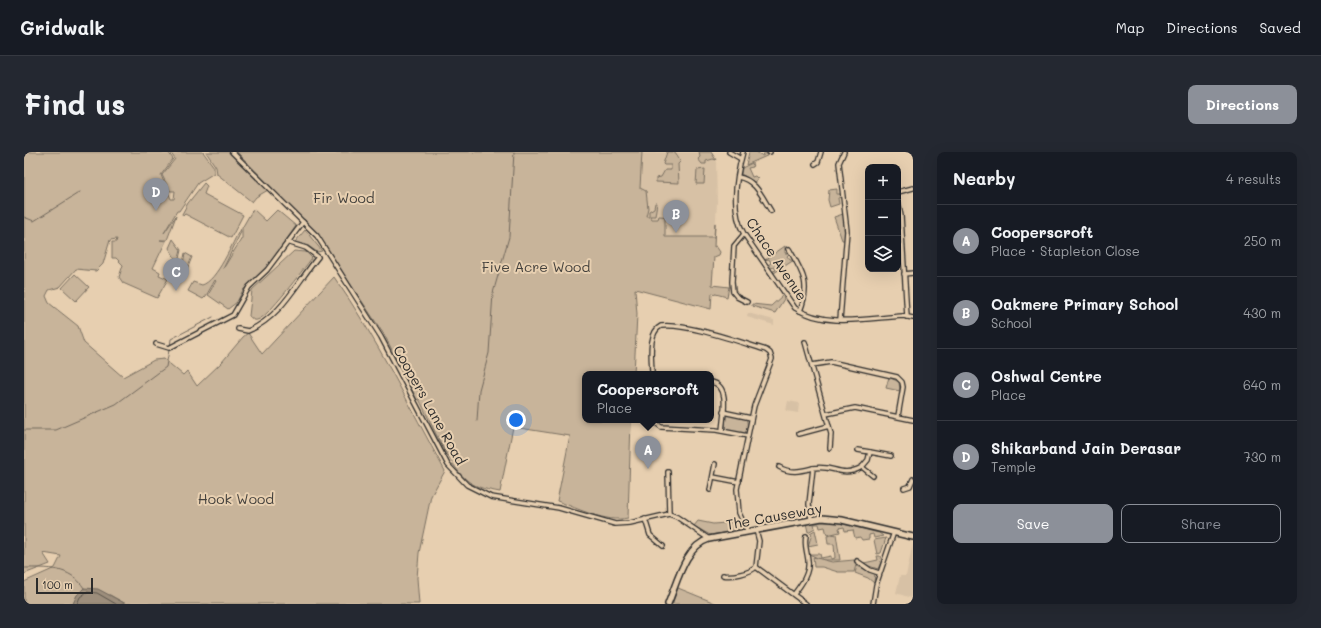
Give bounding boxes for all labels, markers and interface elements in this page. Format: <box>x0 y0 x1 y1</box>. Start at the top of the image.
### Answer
text: Gridwalk <box>20 15 105 40</box>
text: Map <box>1116 18 1144 37</box>
text: Directions <box>1166 18 1237 37</box>
text: Saved <box>1259 18 1301 37</box>
button: Directions <box>1188 85 1297 124</box>
text: Find us <box>24 86 125 122</box>
map controls <box>865 164 901 272</box>
button: + <box>865 164 901 200</box>
text: Nearby <box>953 167 1015 189</box>
text: 4 results <box>1226 170 1281 187</box>
pin: D <box>143 178 169 211</box>
park label: Fir Wood <box>313 188 375 207</box>
pin: B <box>663 200 689 233</box>
button: − <box>865 200 901 236</box>
street label: Chace Avenue <box>742 214 812 304</box>
text: Cooperscroft <box>991 222 1093 242</box>
text: A <box>961 232 971 249</box>
text: 250 m <box>1244 232 1281 249</box>
button: layers <box>865 236 901 272</box>
text: Place · Stapleton Close <box>991 242 1140 259</box>
park label: Five Acre Wood <box>482 257 590 276</box>
pin: C <box>163 258 189 291</box>
text: Oakmere Primary School <box>991 294 1178 314</box>
text: B <box>962 304 970 321</box>
text: 430 m <box>1243 304 1281 321</box>
text: School <box>991 314 1032 331</box>
street label: Coopers Lane Road <box>389 342 471 468</box>
text: Oshwal Centre <box>991 366 1102 386</box>
popup <box>582 371 714 423</box>
text: C <box>961 376 971 393</box>
text: 640 m <box>1243 376 1281 393</box>
text: Cooperscroft <box>597 379 699 399</box>
text: Place <box>991 386 1026 403</box>
text: Place <box>597 399 632 416</box>
your location <box>506 410 526 430</box>
pin: A <box>635 436 661 469</box>
text: Shikarband Jain Derasar <box>991 438 1181 458</box>
text: D <box>961 448 971 465</box>
text: 730 m <box>1244 448 1281 465</box>
text: Temple <box>991 458 1036 475</box>
park label: Hook Wood <box>198 489 274 508</box>
street label: The Causeway <box>724 498 824 534</box>
button: Save <box>953 504 1113 543</box>
button: Share <box>1121 504 1281 543</box>
scale bar <box>36 576 93 595</box>
text: 100 m <box>42 577 73 592</box>

